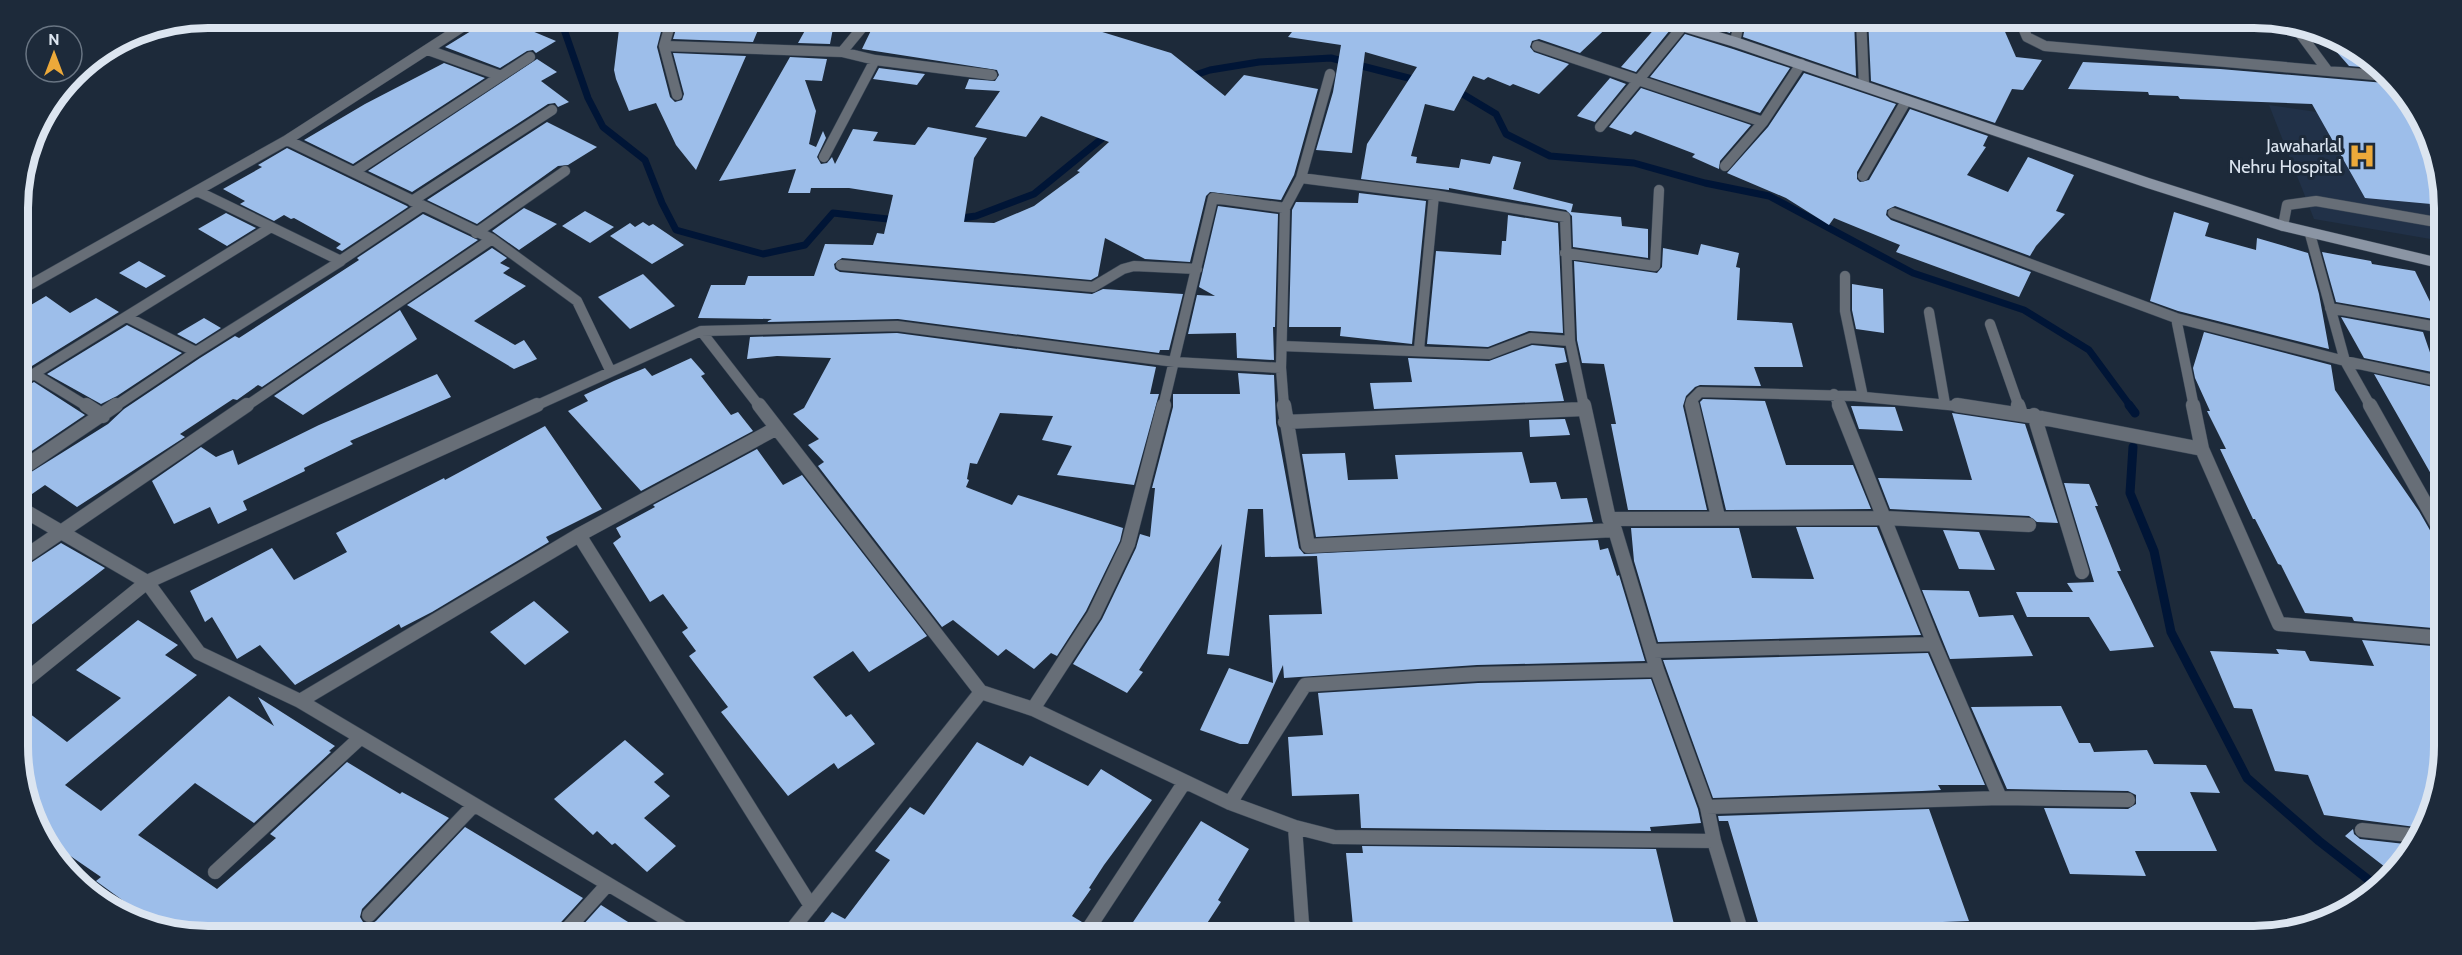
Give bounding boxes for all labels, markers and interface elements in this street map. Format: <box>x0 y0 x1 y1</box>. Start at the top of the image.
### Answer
north arrow <box>24 24 84 84</box>
text: N <box>48 30 60 49</box>
place label: Jawaharlal Nehru Hospital <box>2229 135 2343 178</box>
hospital icon: Jawaharlal Nehru Hospital <box>2347 141 2377 171</box>

